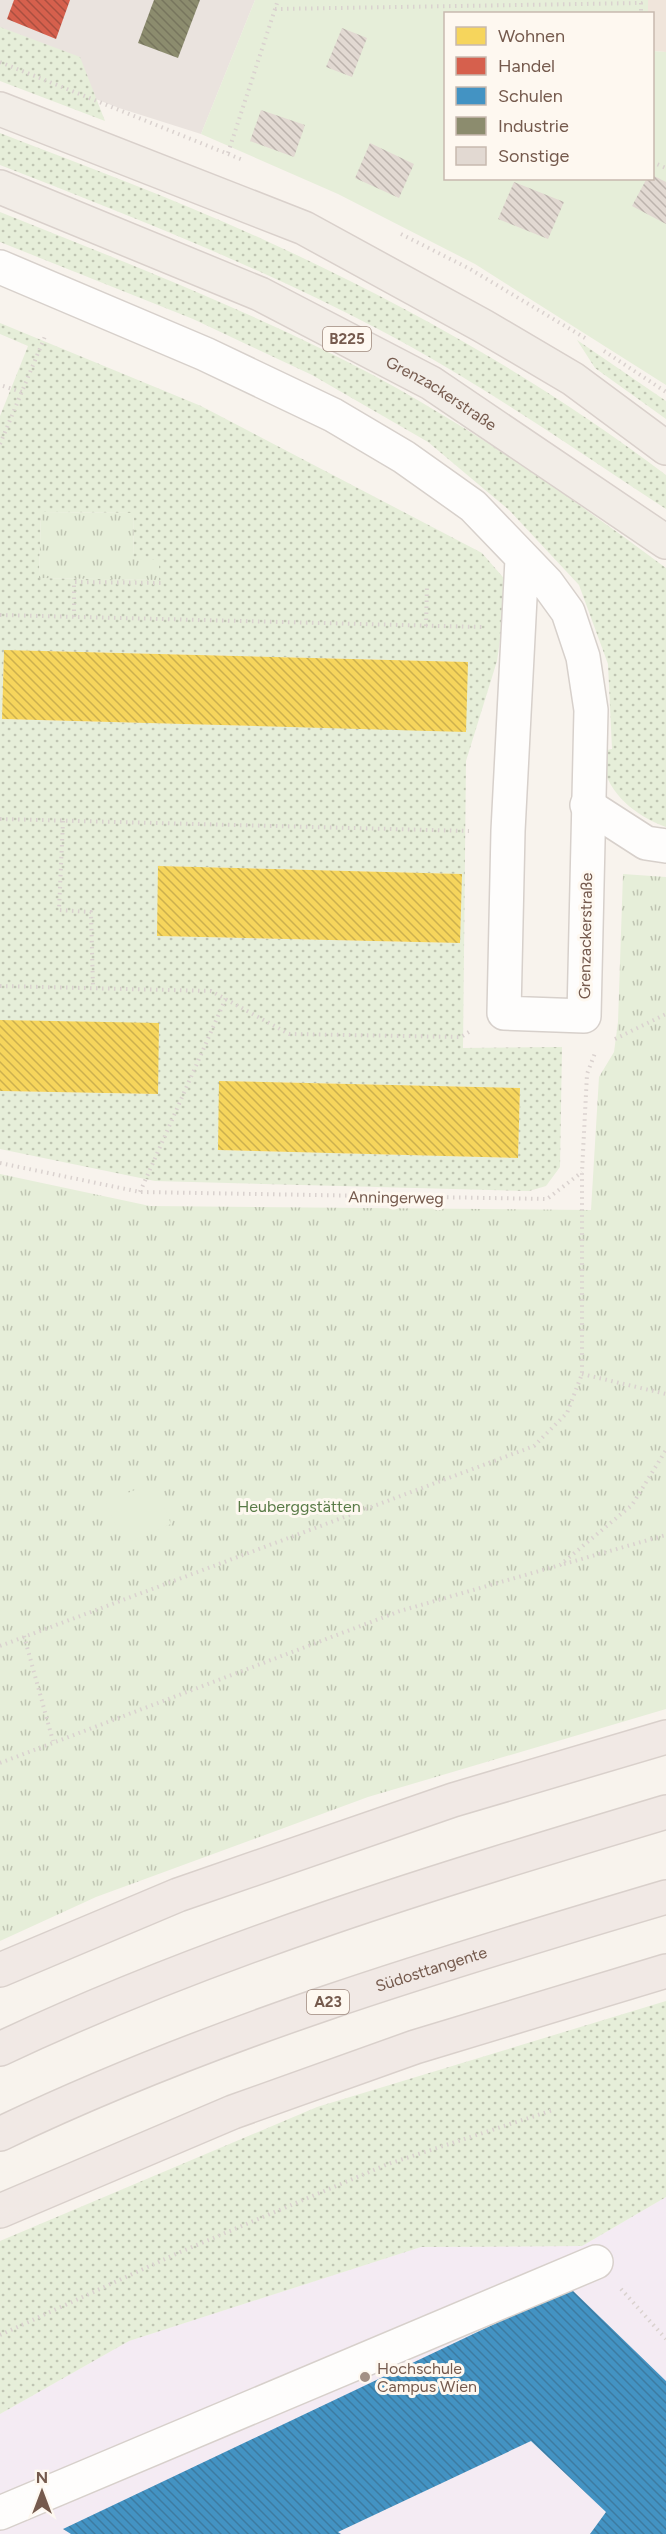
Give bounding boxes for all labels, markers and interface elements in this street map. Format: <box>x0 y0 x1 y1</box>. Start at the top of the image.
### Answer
legend <box>444 12 654 180</box>
text: Wohnen <box>498 25 565 47</box>
text: Handel <box>498 55 555 77</box>
text: Schulen <box>498 85 563 107</box>
text: Industrie <box>498 115 569 137</box>
text: Sonstige <box>498 145 569 167</box>
road number: B225 <box>323 327 371 351</box>
street label: Grenzackerstraße <box>383 352 500 435</box>
street label: Grenzackerstraße <box>575 872 596 999</box>
street label: Anningerweg <box>348 1187 444 1208</box>
park label: Heuberggstätten <box>237 1497 361 1516</box>
street label: Südosttangente <box>373 1942 489 1996</box>
road number: A23 <box>307 1990 349 2014</box>
place label: Hochschule Campus Wien <box>377 2359 477 2396</box>
marker: Hochschule Campus Wien <box>358 2370 372 2384</box>
north arrow <box>12 2462 72 2522</box>
text: N <box>36 2468 48 2487</box>

